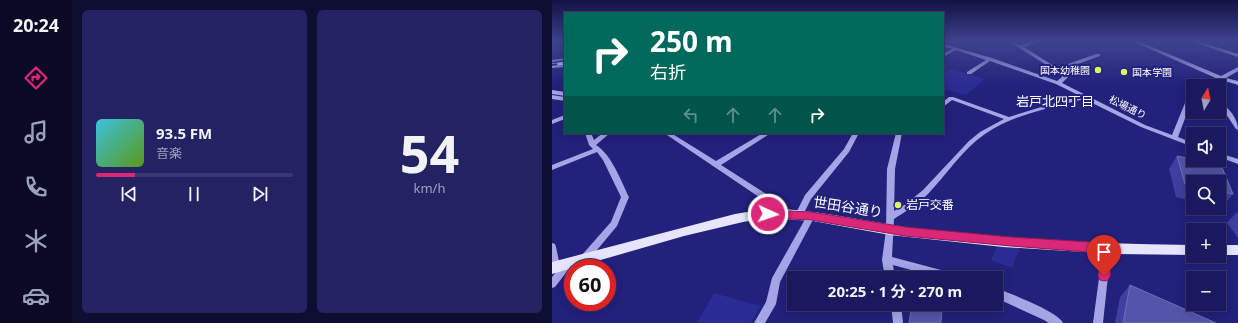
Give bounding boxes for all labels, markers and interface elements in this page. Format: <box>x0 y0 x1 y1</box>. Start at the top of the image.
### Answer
text: 20:24 <box>13 13 59 37</box>
text: 250 m <box>650 22 733 60</box>
icon: right <box>584 28 636 80</box>
text: 右折 <box>650 60 686 84</box>
place label: 国本幼稚園 <box>1040 63 1090 77</box>
icon: directions <box>22 64 50 92</box>
marker: 国本幼稚園 <box>1093 65 1103 75</box>
place label: 国本学園 <box>1132 65 1172 79</box>
marker: 国本学園 <box>1119 67 1129 77</box>
north arrow <box>1186 79 1226 119</box>
map controls <box>1186 79 1226 311</box>
district label: 岩戸北四丁目 <box>1016 92 1094 110</box>
street label: 松場通り <box>1107 92 1149 122</box>
icon: left <box>680 104 702 126</box>
icon: ahead <box>722 104 744 126</box>
icon: ahead <box>764 104 786 126</box>
icon: right <box>806 104 828 126</box>
text: 54 <box>400 117 459 188</box>
icon: music <box>22 118 50 146</box>
text: 93.5 FM <box>156 123 212 143</box>
button: sound <box>1186 127 1226 167</box>
text: 音楽 <box>156 144 182 162</box>
icon: phone <box>22 173 50 201</box>
button: search <box>1186 175 1226 215</box>
text: km/h <box>414 179 445 197</box>
icon: previous <box>118 183 140 205</box>
icon: pause <box>183 183 205 205</box>
icon: next <box>249 183 271 205</box>
street label: 世田谷通り <box>812 192 884 221</box>
position arrow <box>747 193 789 235</box>
place label: 岩戸交番 <box>906 196 954 213</box>
marker: 岩戸交番 <box>893 200 903 210</box>
button: + <box>1186 223 1226 263</box>
icon: climate <box>22 227 50 255</box>
pin <box>1087 235 1121 276</box>
icon: arrive <box>1093 241 1115 263</box>
speed limit sign: 60 <box>564 259 616 311</box>
button: − <box>1186 271 1226 311</box>
text: 20:25 · 1 分 · 270 m <box>828 281 962 301</box>
icon: car <box>22 282 50 310</box>

